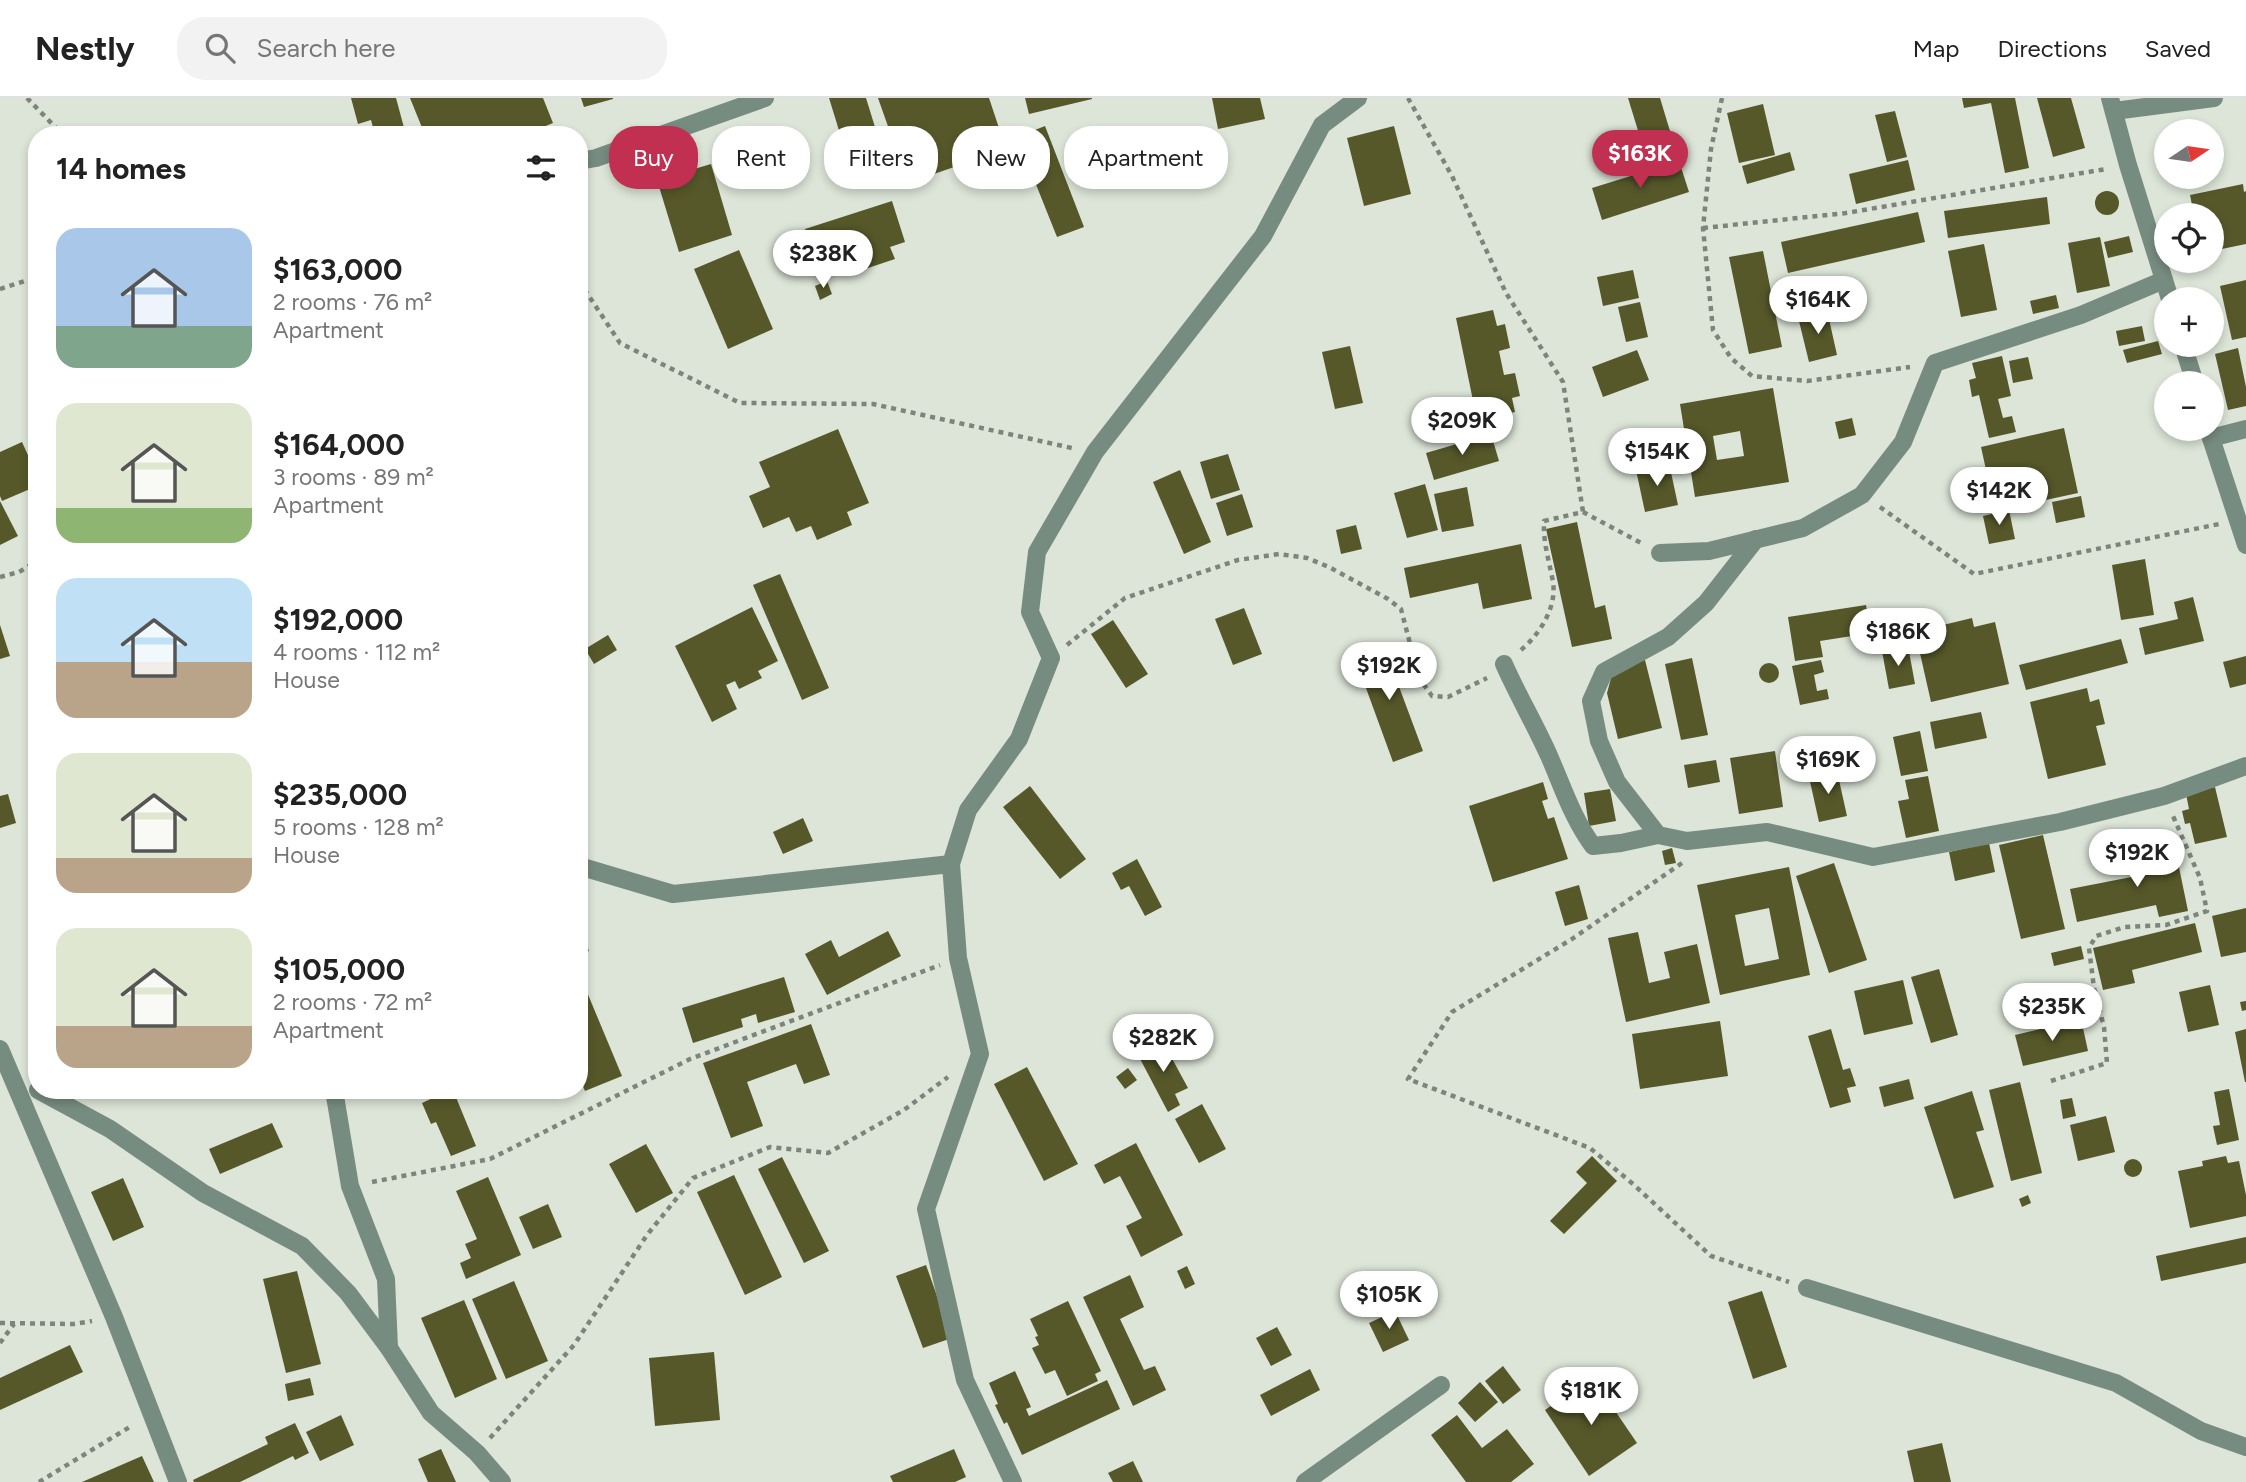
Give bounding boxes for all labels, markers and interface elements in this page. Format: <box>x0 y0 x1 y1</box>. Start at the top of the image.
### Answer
search box <box>177 17 667 80</box>
text: Nestly <box>35 29 135 68</box>
icon: search <box>201 29 239 67</box>
text: Search here <box>257 32 395 64</box>
text: Map <box>1913 34 1959 63</box>
text: Directions <box>1997 34 2107 63</box>
text: Saved <box>2145 34 2211 63</box>
north arrow <box>2154 119 2224 189</box>
map controls <box>2154 119 2224 441</box>
chip: Buy <box>609 126 698 189</box>
chip: Rent <box>712 126 810 189</box>
chip: Filters <box>824 126 938 189</box>
chip: New <box>952 126 1050 189</box>
chip: Apartment <box>1064 126 1228 189</box>
pin: $163K <box>1591 130 1689 190</box>
text: $163K <box>1608 139 1672 167</box>
icon: filters <box>522 149 560 187</box>
text: 14 homes <box>56 150 186 187</box>
button: locate <box>2154 203 2224 273</box>
pin: $238K <box>774 230 872 290</box>
text: $238K <box>789 239 857 267</box>
text: $163,000 <box>273 251 402 288</box>
icon: home <box>112 256 196 340</box>
pin: $164K <box>1769 276 1867 336</box>
text: $164K <box>1785 285 1851 313</box>
button: + <box>2154 287 2224 357</box>
text: 2 rooms · 76 m² <box>273 288 432 316</box>
text: Apartment <box>273 316 384 344</box>
button: − <box>2154 371 2224 441</box>
pin: $209K <box>1413 398 1511 457</box>
text: $209K <box>1427 406 1497 434</box>
text: $164,000 <box>273 426 405 463</box>
pin: $154K <box>1608 428 1706 488</box>
icon: home <box>112 431 196 515</box>
text: $154K <box>1624 437 1690 465</box>
text: 3 rooms · 89 m² <box>273 463 434 491</box>
pin: $142K <box>1950 468 2048 527</box>
text: $142K <box>1966 476 2032 504</box>
text: Apartment <box>273 491 384 519</box>
text: $192,000 <box>273 601 403 638</box>
icon: home <box>112 606 196 690</box>
pin: $186K <box>1849 608 1947 668</box>
text: $186K <box>1865 617 1931 645</box>
text: 4 rooms · 112 m² <box>273 638 440 666</box>
pin: $192K <box>1340 642 1438 702</box>
text: $192K <box>1357 651 1421 679</box>
text: House <box>273 666 340 694</box>
pin: $169K <box>1779 736 1877 796</box>
text: $169K <box>1796 745 1860 773</box>
text: $235,000 <box>273 776 407 813</box>
icon: home <box>112 781 196 865</box>
text: 5 rooms · 128 m² <box>273 813 444 841</box>
pin: $192K <box>2088 830 2186 889</box>
text: $192K <box>2105 838 2169 866</box>
text: House <box>273 841 340 869</box>
text: $105,000 <box>273 951 405 988</box>
icon: home <box>112 956 196 1040</box>
pin: $235K <box>2003 984 2101 1043</box>
text: 2 rooms · 72 m² <box>273 988 432 1016</box>
text: $235K <box>2018 992 2086 1020</box>
pin: $282K <box>1114 1014 1212 1074</box>
text: Apartment <box>273 1016 384 1044</box>
text: $282K <box>1129 1023 1197 1051</box>
pin: $105K <box>1340 1272 1438 1331</box>
text: $105K <box>1356 1280 1422 1308</box>
pin: $181K <box>1542 1368 1640 1427</box>
text: $181K <box>1560 1376 1622 1404</box>

